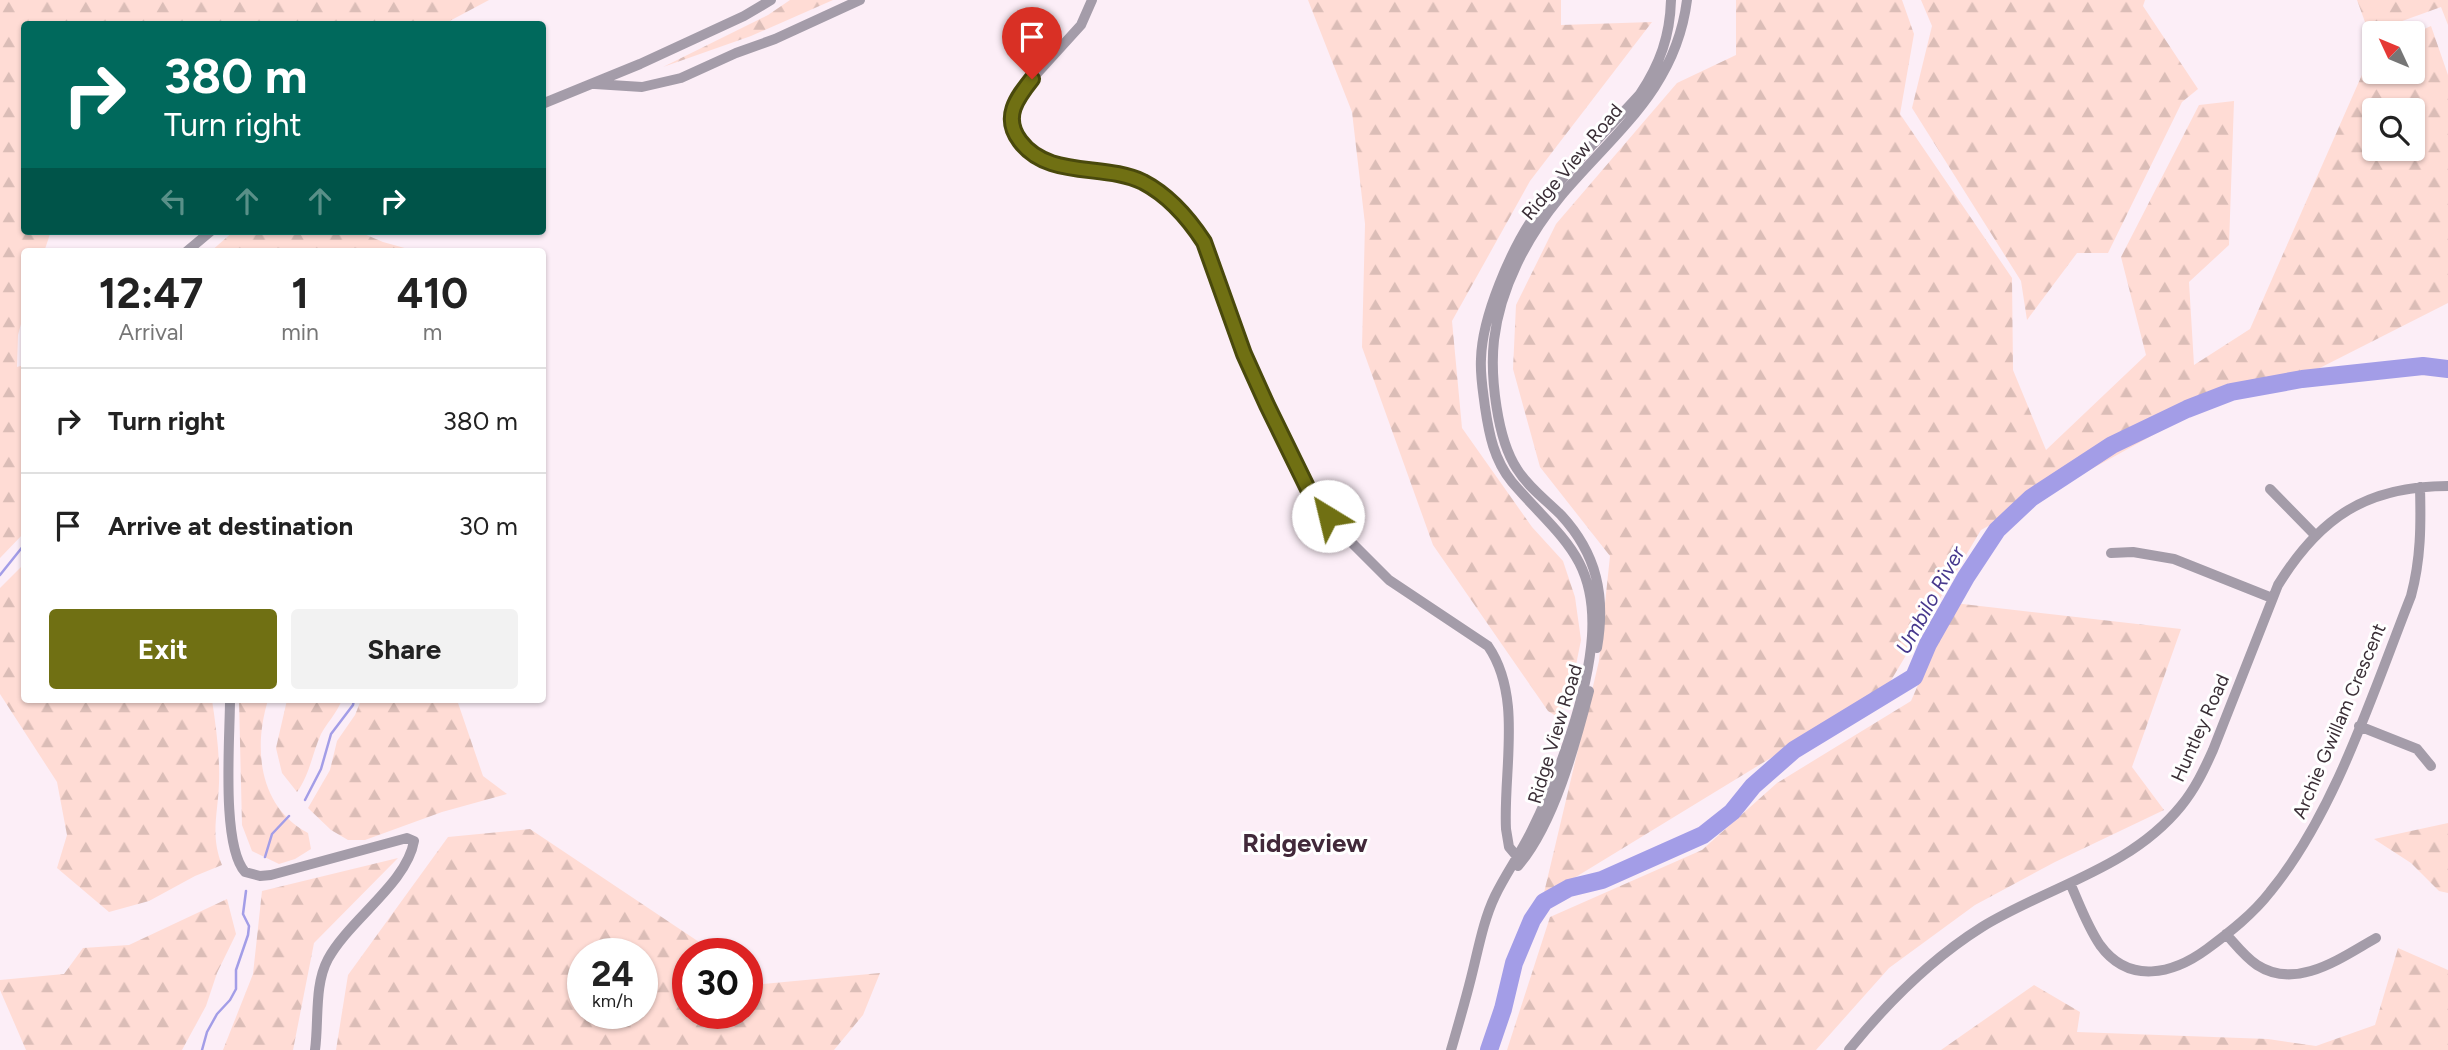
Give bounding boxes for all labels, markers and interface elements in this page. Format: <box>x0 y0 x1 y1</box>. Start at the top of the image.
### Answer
pin <box>1002 7 1062 79</box>
icon: arrive <box>1013 18 1051 56</box>
north arrow <box>2362 21 2426 84</box>
map controls <box>2362 21 2425 161</box>
text: 380 m <box>164 46 307 105</box>
icon: right <box>49 49 140 140</box>
button: search <box>2362 98 2425 161</box>
street label: Ridge View Road <box>1517 99 1627 225</box>
text: Turn right <box>164 106 302 144</box>
icon: left <box>155 182 193 220</box>
icon: ahead <box>228 182 266 220</box>
icon: ahead <box>301 182 339 220</box>
icon: right <box>374 182 412 220</box>
text: 12:47 <box>99 268 203 319</box>
text: 1 <box>291 268 309 319</box>
text: 410 <box>397 268 468 319</box>
text: Arrival <box>119 318 184 346</box>
text: min <box>281 318 319 346</box>
text: m <box>423 318 442 346</box>
icon: right <box>49 402 87 440</box>
text: Turn right <box>108 405 225 437</box>
text: 380 m <box>443 405 518 437</box>
position arrow <box>1291 479 1365 553</box>
icon: arrive <box>49 507 87 545</box>
text: Arrive at destination <box>108 510 353 542</box>
text: 30 m <box>459 510 518 542</box>
water label: Umbilo River <box>1890 541 1970 658</box>
button: Exit <box>49 609 277 689</box>
button: Share <box>291 609 518 689</box>
street label: Archie Gwillam Crescent <box>2287 620 2391 822</box>
street label: Ridge View Road <box>1523 661 1587 807</box>
street label: Huntley Road <box>2166 671 2234 785</box>
district label: Ridgeview <box>1242 827 1368 859</box>
speed limit sign: 30 <box>672 938 763 1029</box>
text: 24 <box>591 953 634 995</box>
text: km/h <box>592 990 633 1012</box>

